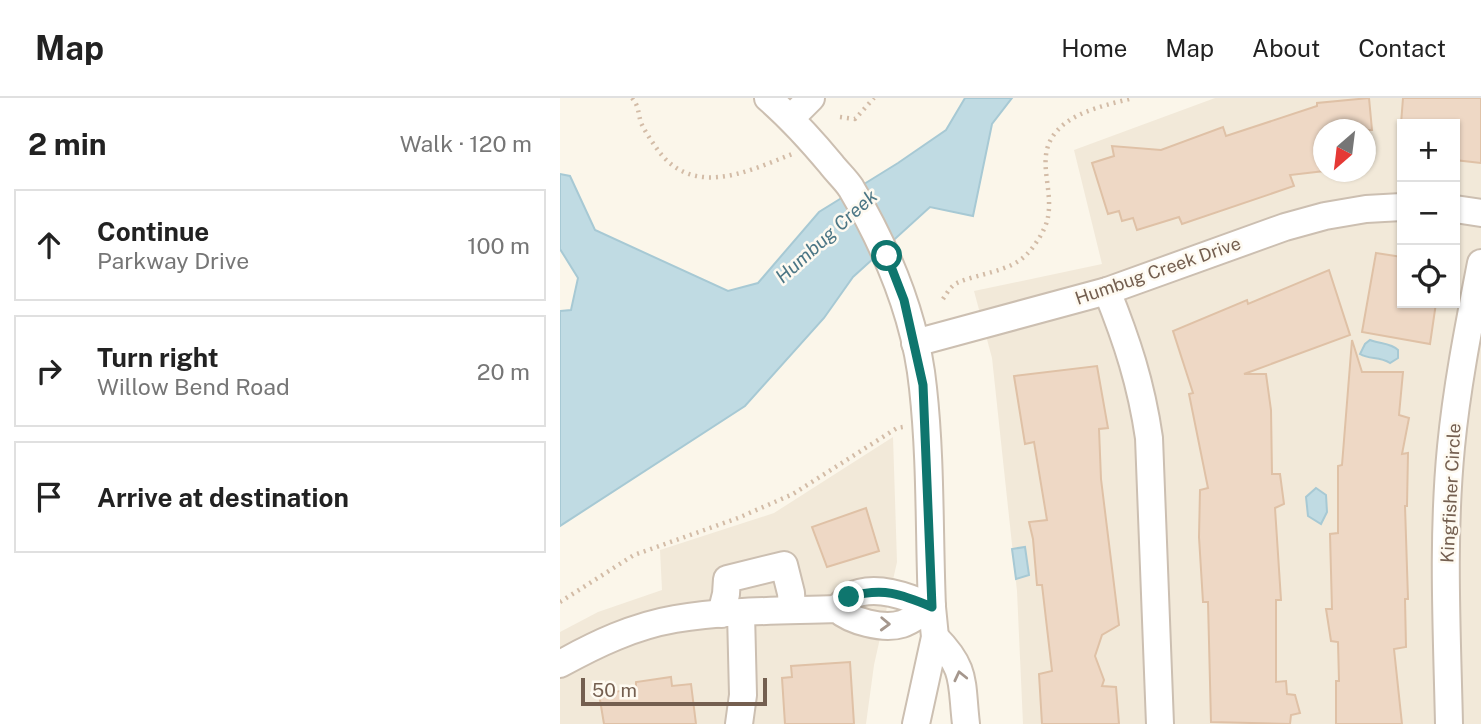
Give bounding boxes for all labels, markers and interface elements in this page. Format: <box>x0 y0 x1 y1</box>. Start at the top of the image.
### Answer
text: Map <box>35 29 104 67</box>
text: Home <box>1061 34 1127 62</box>
text: Map <box>1165 34 1214 62</box>
text: About <box>1252 34 1320 62</box>
text: Contact <box>1358 34 1446 62</box>
north arrow <box>1313 119 1376 182</box>
map controls <box>1397 119 1460 308</box>
button: + <box>1397 119 1460 182</box>
text: 2 min <box>28 126 107 162</box>
text: Walk · 120 m <box>400 130 532 157</box>
button: − <box>1397 182 1460 245</box>
water label: Humbug Creek <box>771 184 882 287</box>
text: Continue <box>97 216 209 247</box>
icon: ahead <box>30 226 68 264</box>
text: 100 m <box>467 232 530 259</box>
street label: Humbug Creek Drive <box>1072 232 1243 309</box>
route start <box>871 240 902 271</box>
button: locate <box>1397 245 1460 308</box>
text: Parkway Drive <box>97 247 249 274</box>
text: Turn right <box>97 342 219 373</box>
icon: right <box>30 352 68 390</box>
text: 20 m <box>477 358 530 385</box>
text: Willow Bend Road <box>97 373 290 400</box>
street label: Kingfisher Circle <box>1436 423 1465 563</box>
icon: arrive <box>30 478 68 516</box>
text: Arrive at destination <box>97 482 349 513</box>
route end <box>833 581 864 612</box>
one-way arrow <box>880 617 891 632</box>
one-way arrow <box>954 671 968 683</box>
scale bar <box>581 675 766 707</box>
text: 50 m <box>592 679 637 701</box>

